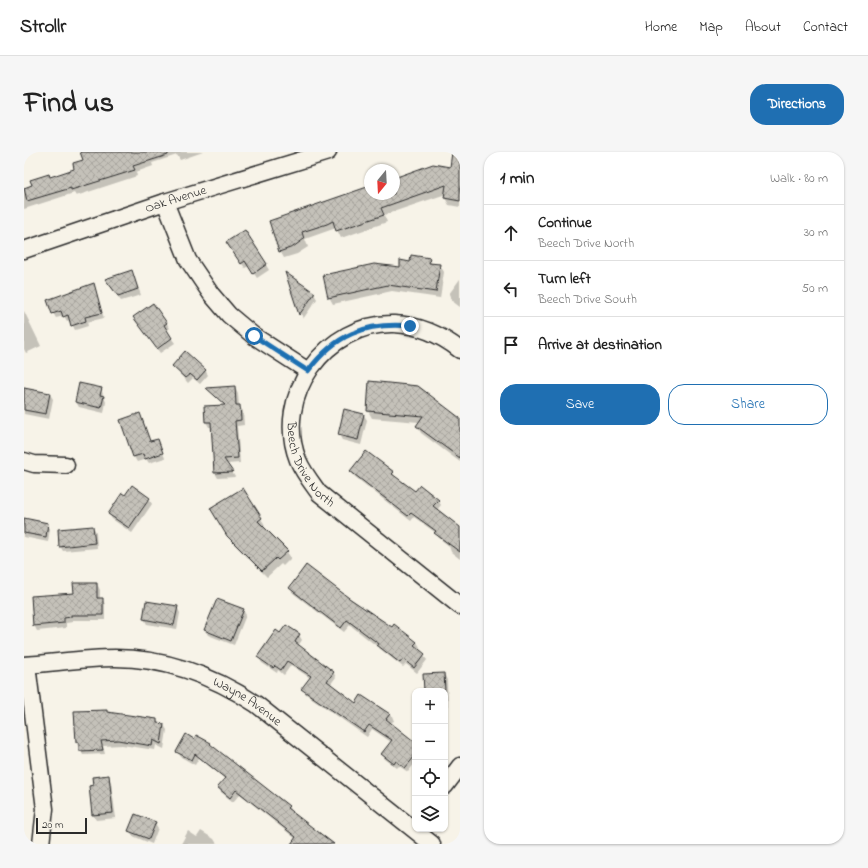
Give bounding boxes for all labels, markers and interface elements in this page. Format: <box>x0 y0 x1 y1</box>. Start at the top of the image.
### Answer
text: Strollr <box>20 14 66 41</box>
text: Home <box>645 17 677 38</box>
text: Map <box>699 17 723 38</box>
text: About <box>745 17 781 38</box>
text: Contact <box>803 17 848 38</box>
text: Find us <box>24 84 114 125</box>
button: Directions <box>750 84 844 125</box>
north arrow <box>364 164 400 200</box>
text: 1 min <box>500 166 534 191</box>
text: Walk · 80 m <box>770 169 828 188</box>
street label: Oak Avenue <box>142 180 209 218</box>
text: Continue <box>538 212 592 234</box>
icon: ahead <box>500 222 522 244</box>
text: 30 m <box>804 223 828 242</box>
text: Beech Drive North <box>538 234 634 253</box>
text: Turn left <box>538 268 591 290</box>
icon: left <box>500 278 522 300</box>
text: 50 m <box>802 279 828 298</box>
text: Beech Drive South <box>538 290 637 309</box>
route end <box>401 317 419 335</box>
route start <box>245 327 263 345</box>
icon: arrive <box>500 334 522 356</box>
text: Arrive at destination <box>538 334 662 356</box>
button: Save <box>500 384 660 425</box>
button: Share <box>668 384 828 425</box>
street label: Beech Drive North <box>282 421 339 512</box>
street label: Wayne Avenue <box>210 672 286 731</box>
map controls <box>412 688 448 832</box>
button: + <box>412 688 448 724</box>
button: − <box>412 724 448 760</box>
button: locate <box>412 760 448 796</box>
button: layers <box>412 796 448 832</box>
scale bar <box>36 816 87 835</box>
text: 20 m <box>42 817 64 833</box>

